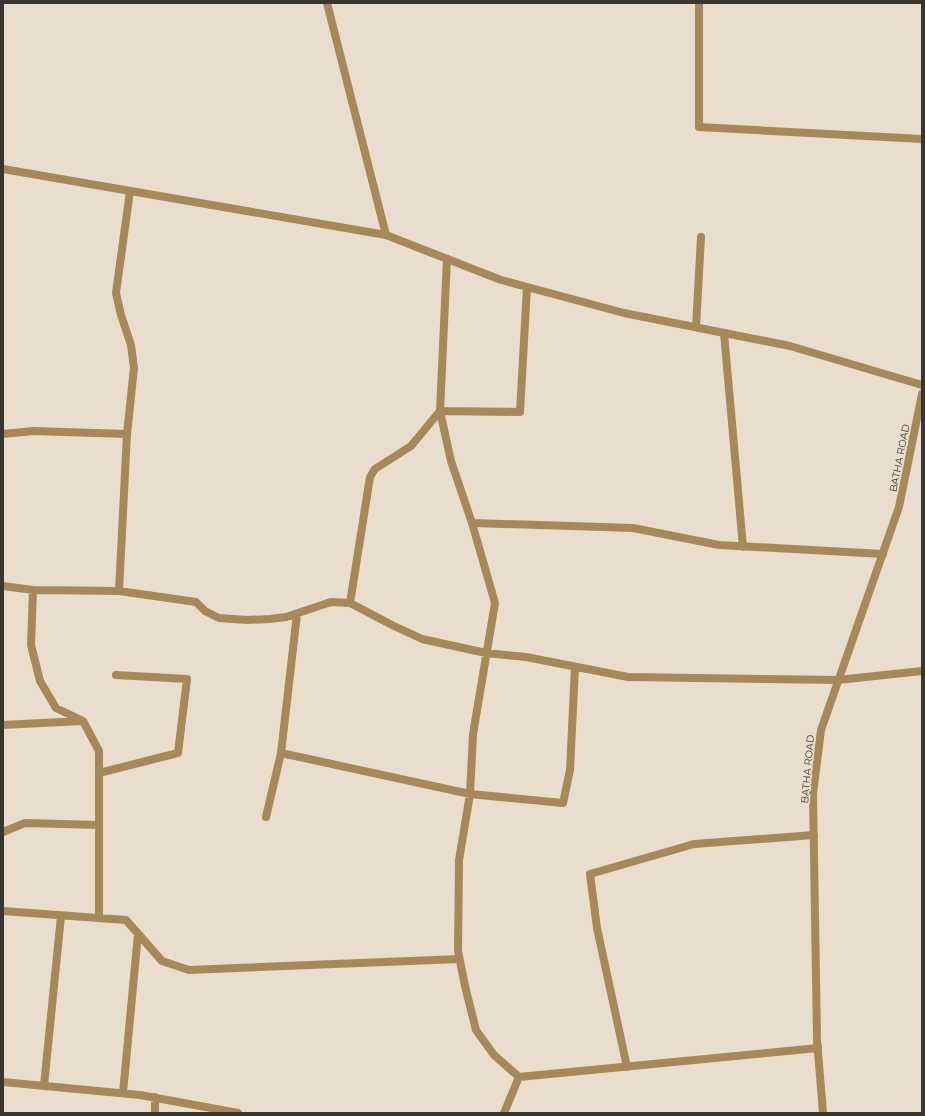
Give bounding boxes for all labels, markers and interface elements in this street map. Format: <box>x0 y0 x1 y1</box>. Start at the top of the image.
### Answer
street label: BATHA ROAD <box>887 423 912 493</box>
street label: BATHA ROAD <box>798 734 817 804</box>

